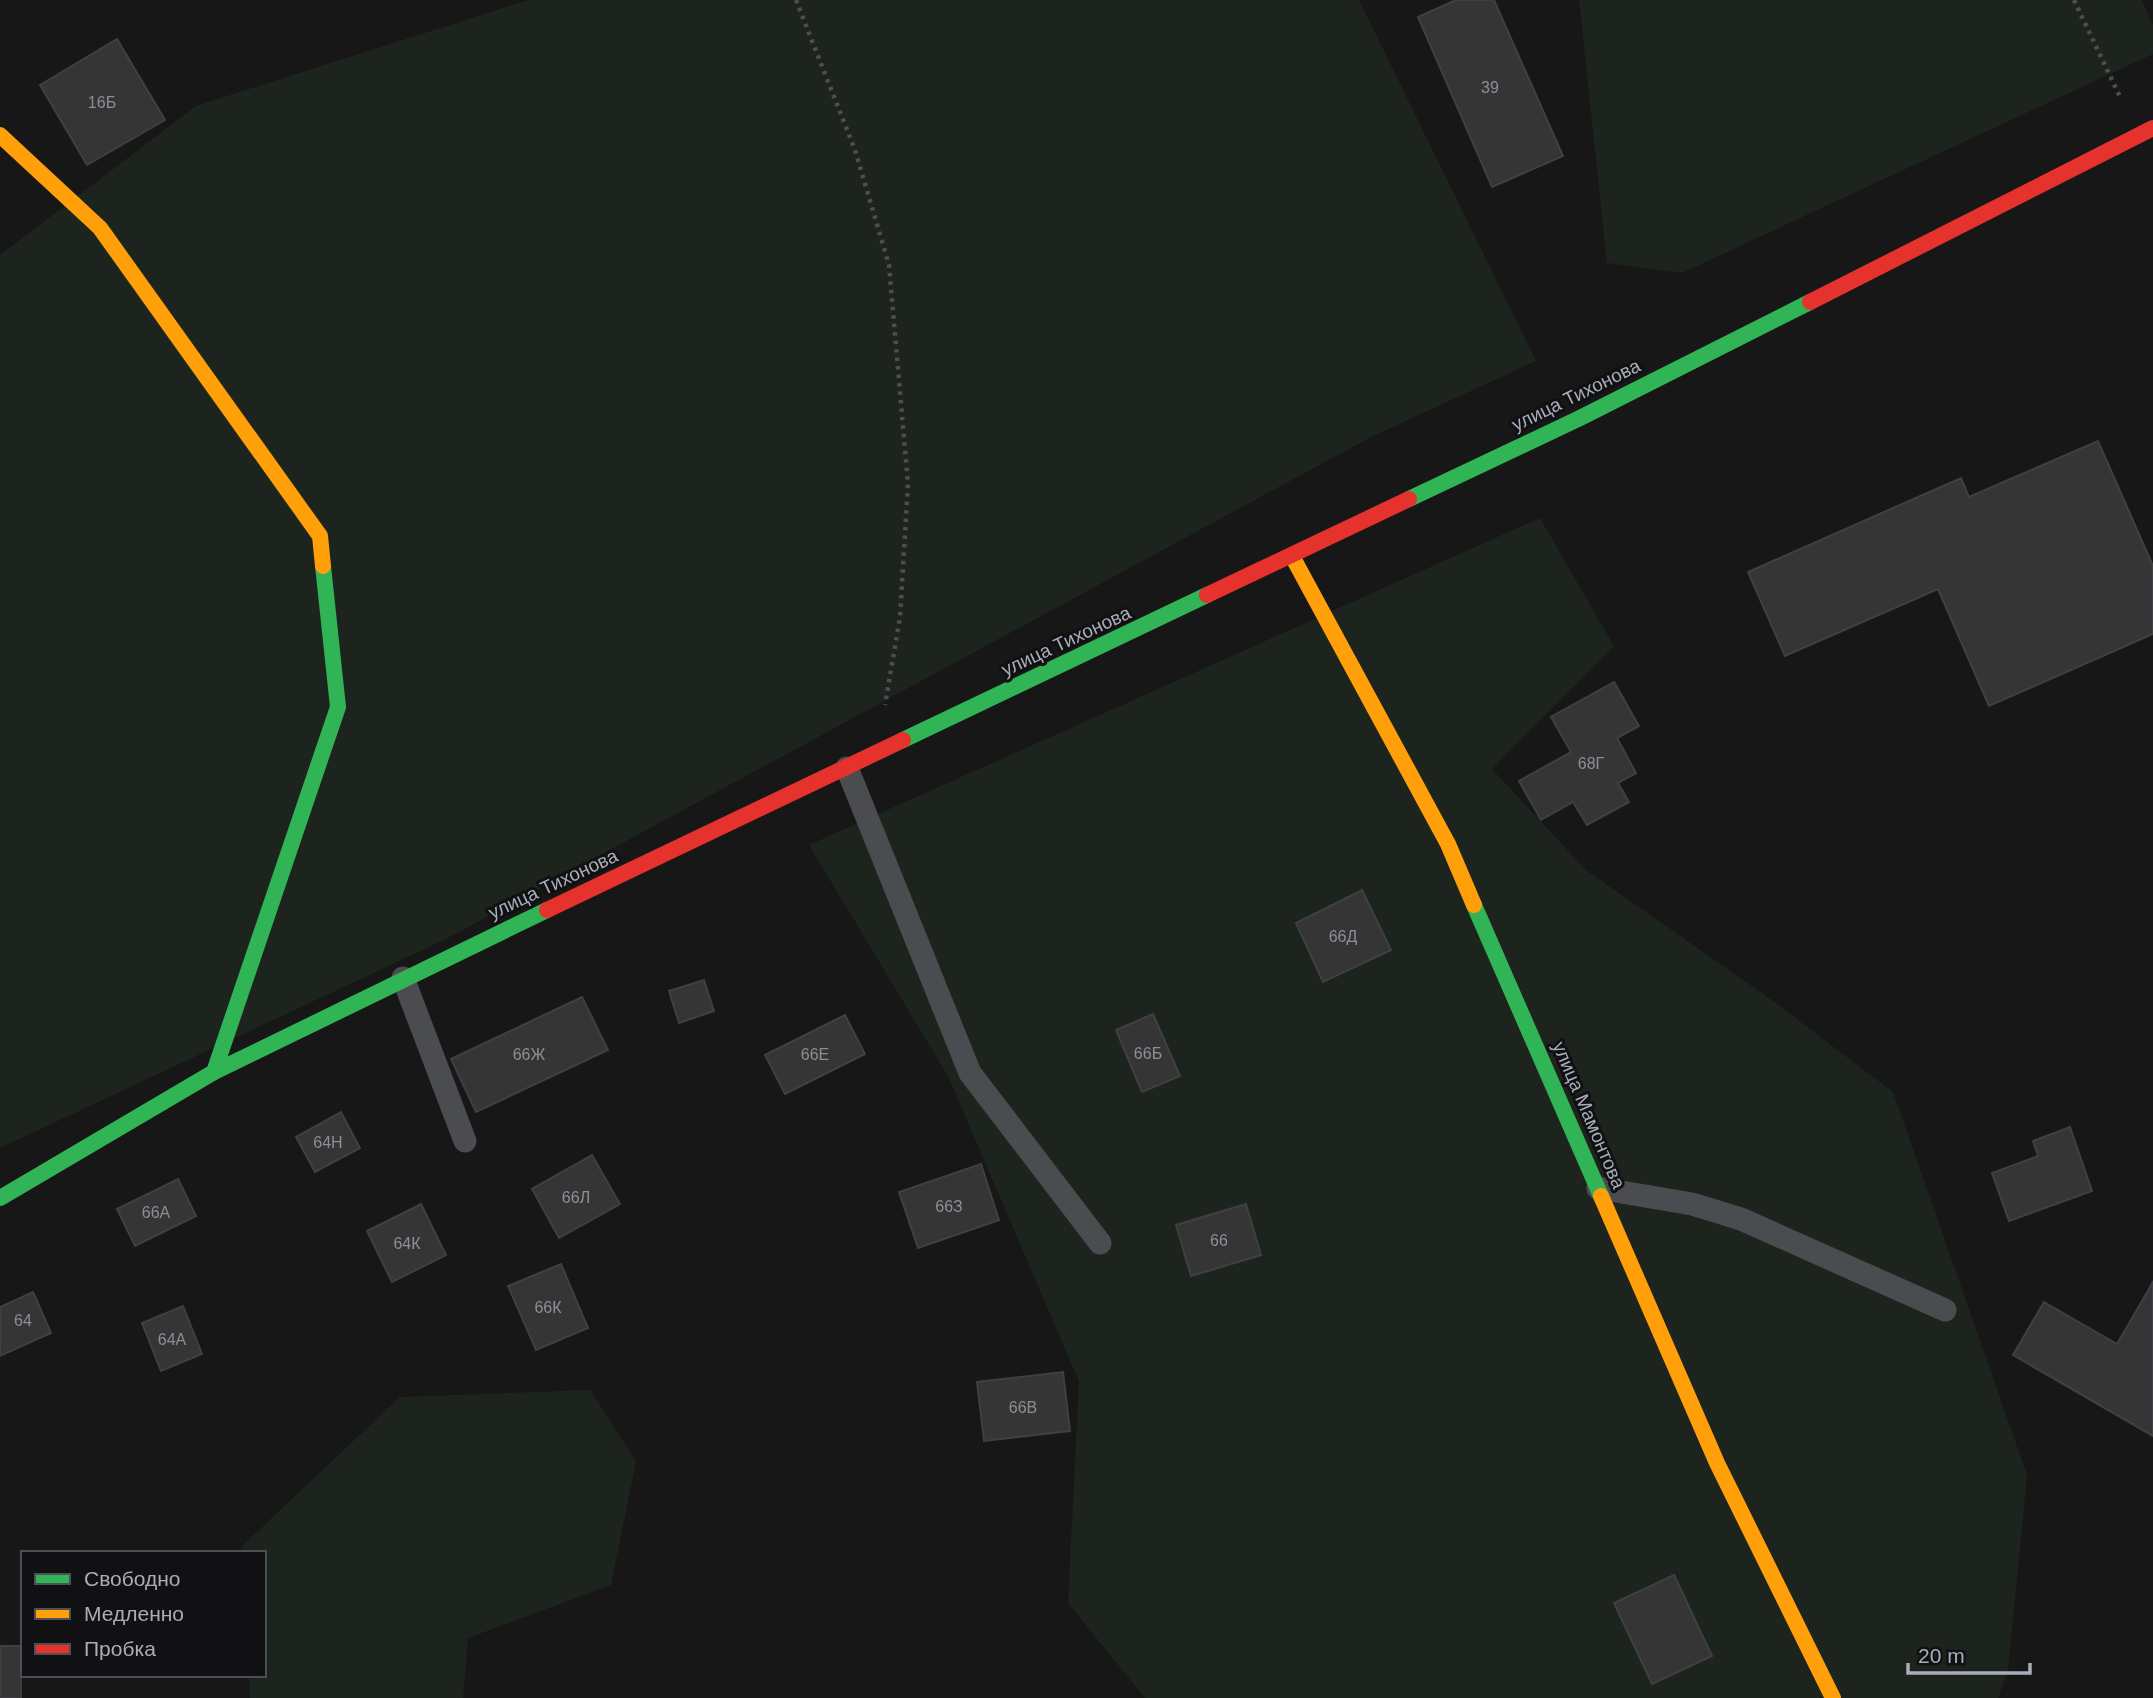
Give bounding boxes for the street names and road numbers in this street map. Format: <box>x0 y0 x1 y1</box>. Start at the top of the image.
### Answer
street label: улица Тихонова <box>1508 355 1644 435</box>
street label: улица Тихонова <box>998 602 1134 680</box>
street label: улица Тихонова <box>485 845 621 923</box>
street label: улица Мамонтова <box>1549 1038 1630 1192</box>

